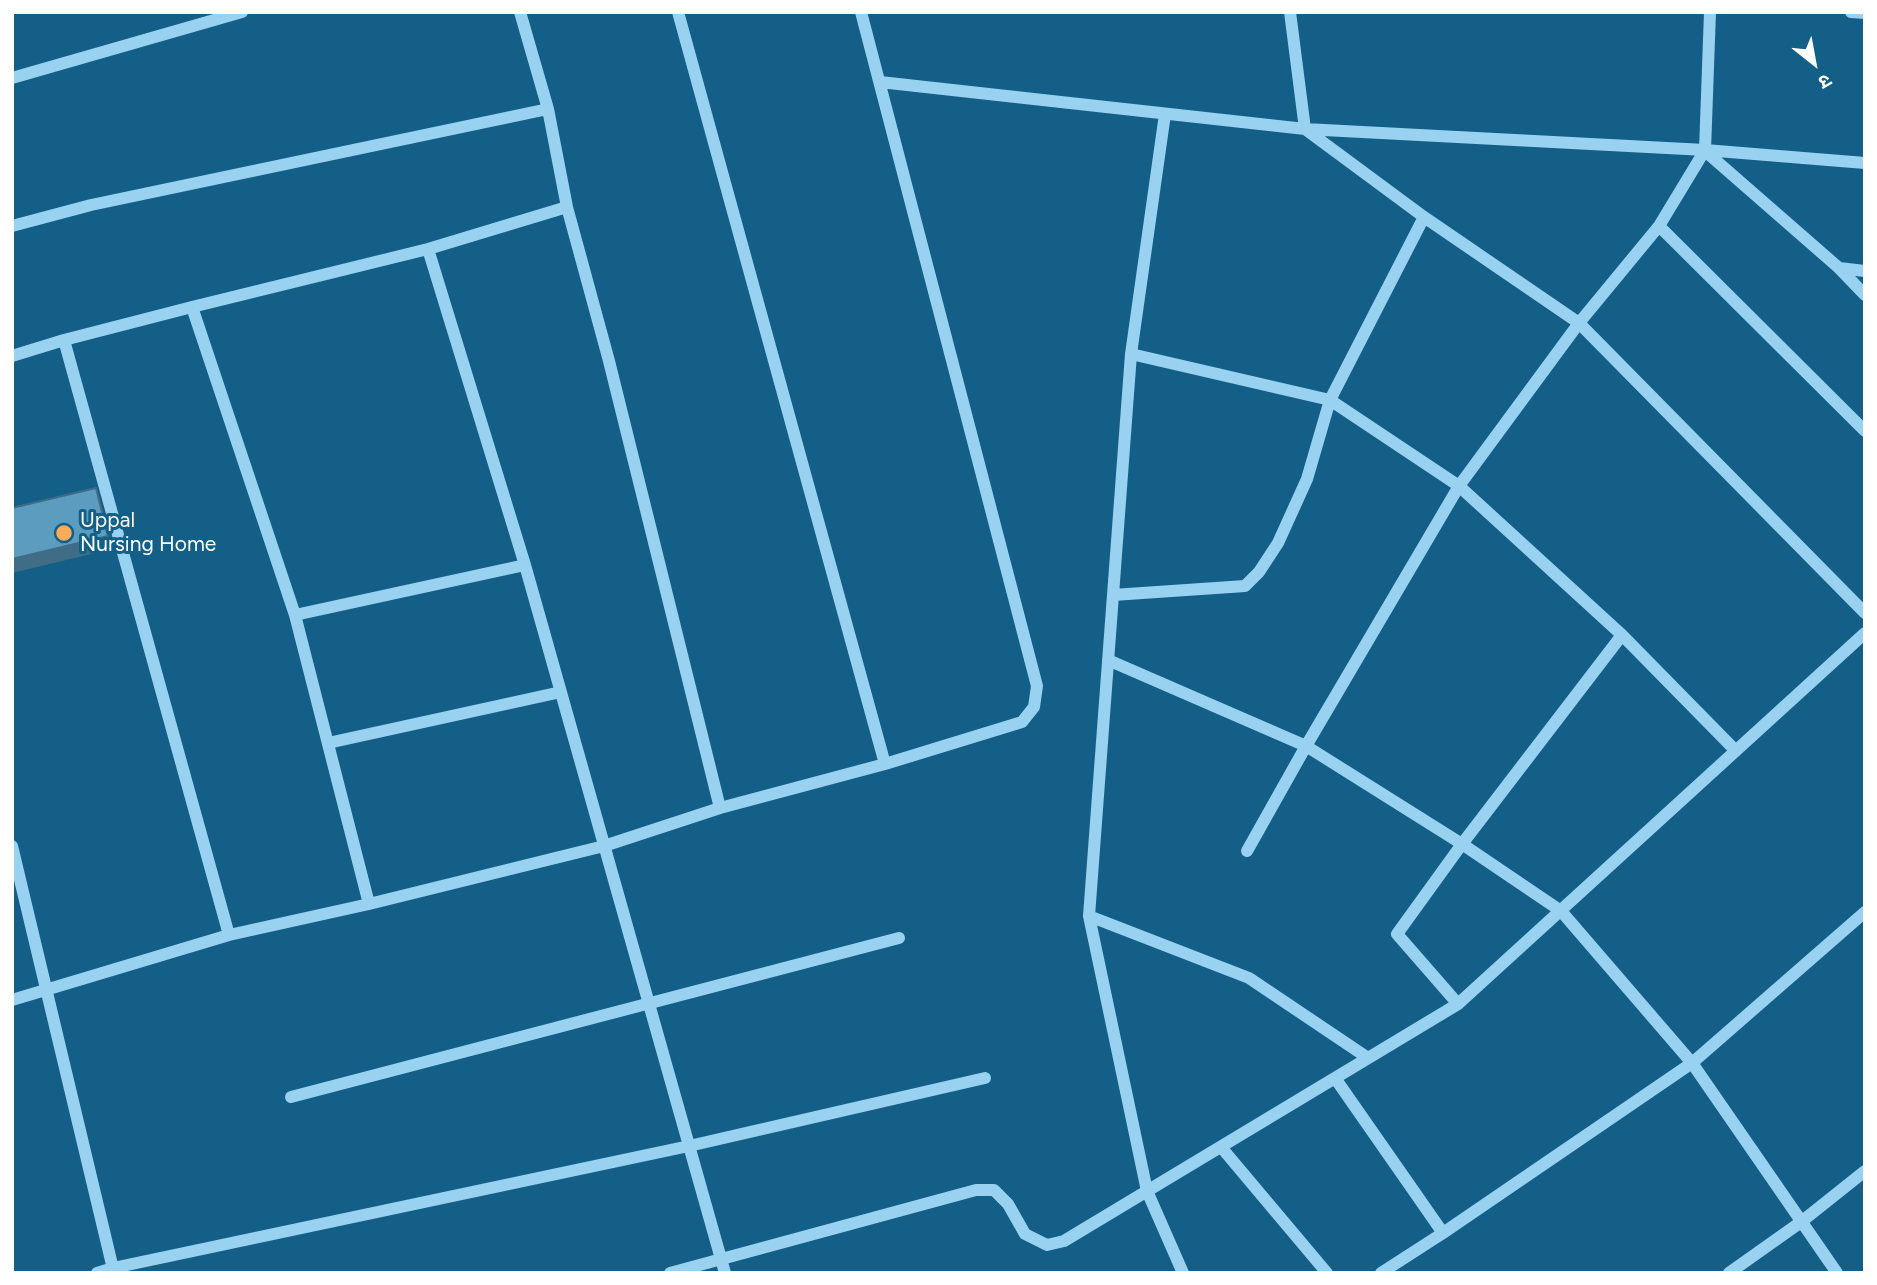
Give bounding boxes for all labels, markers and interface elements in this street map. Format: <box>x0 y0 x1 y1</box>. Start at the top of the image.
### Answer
north arrow <box>1779 28 1849 98</box>
text: उ <box>1814 69 1836 94</box>
place label: Uppal Nursing Home <box>80 508 216 558</box>
marker: Uppal Nursing Home <box>54 523 74 543</box>

